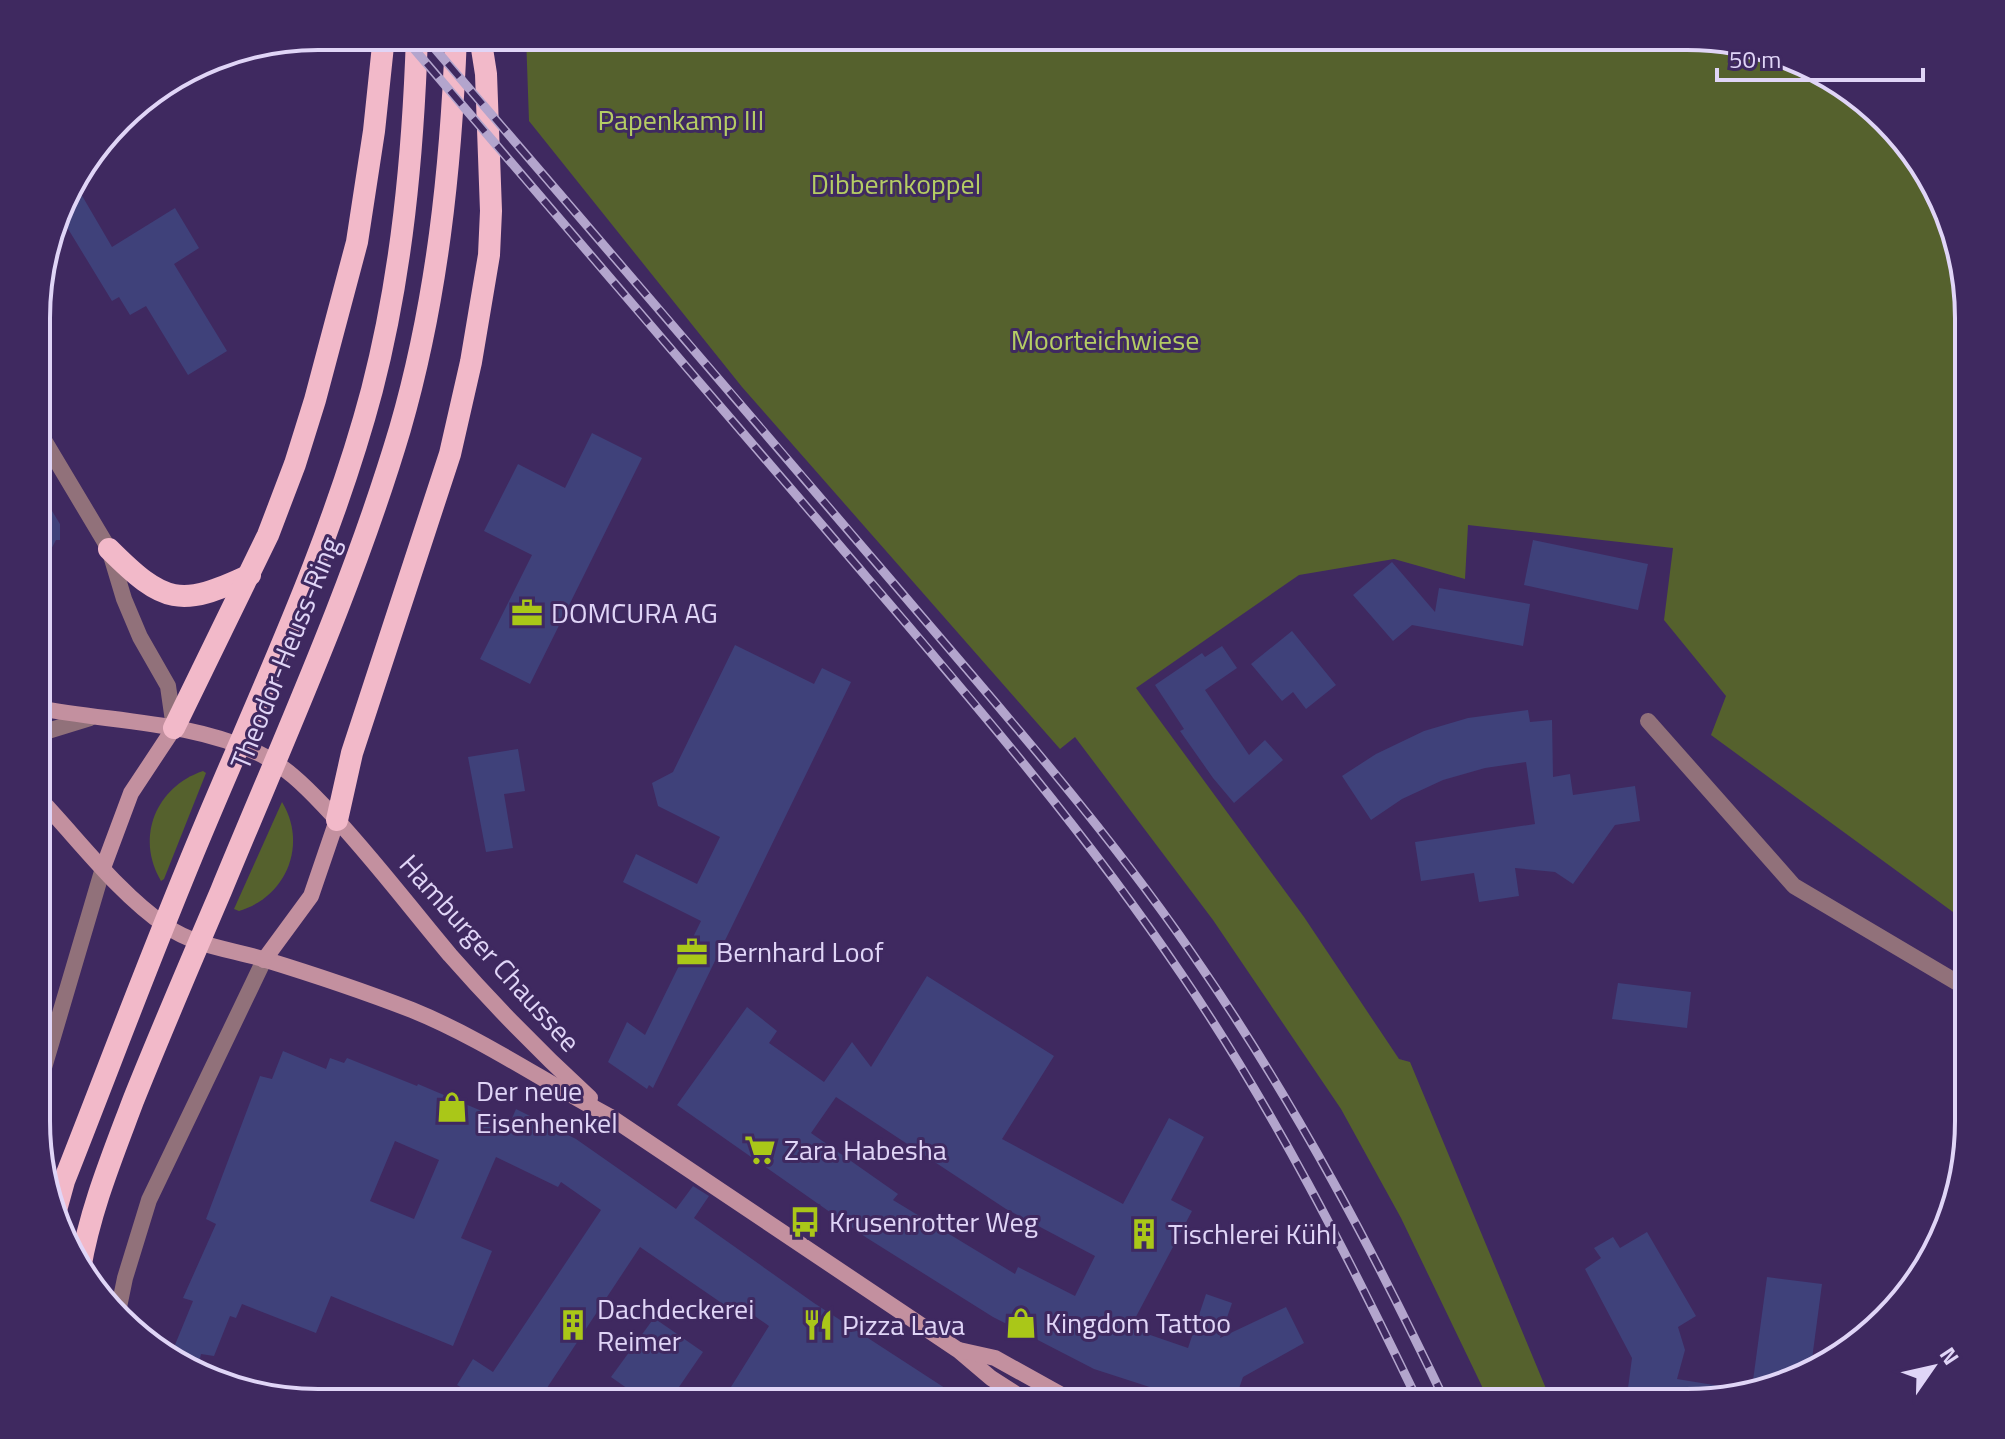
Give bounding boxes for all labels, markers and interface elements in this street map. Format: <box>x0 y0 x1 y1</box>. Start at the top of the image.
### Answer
scale bar <box>1717 32 1923 82</box>
text: 50 m <box>1729 41 1781 77</box>
park label: Papenkamp III <box>598 98 764 141</box>
park label: Dibbernkoppel <box>811 162 981 205</box>
park label: Moorteichwiese <box>1011 318 1199 361</box>
street label: Theodor-Heuss-Ring <box>218 530 351 776</box>
place label: DOMCURA AG <box>551 591 718 634</box>
office icon: DOMCURA AG <box>510 596 544 630</box>
street label: Hamburger Chaussee <box>390 844 591 1061</box>
place label: Bernhard Loof <box>716 930 884 973</box>
office icon: Bernhard Loof <box>675 935 709 969</box>
place label: Der neue Eisenhenkel <box>476 1069 618 1144</box>
shop icon: Der neue Eisenhenkel <box>435 1090 469 1124</box>
place label: Zara Habesha <box>784 1128 947 1171</box>
supermarket icon: Zara Habesha <box>743 1133 777 1167</box>
place label: Krusenrotter Weg <box>829 1200 1038 1243</box>
bus stop icon: Krusenrotter Weg <box>788 1205 822 1239</box>
place label: Tischlerei Kühl <box>1168 1212 1338 1255</box>
building icon: Tischlerei Kühl <box>1127 1217 1161 1251</box>
place label: Dachdeckerei Reimer <box>597 1287 754 1362</box>
place label: Kingdom Tattoo <box>1045 1301 1231 1344</box>
place label: Pizza Lava <box>842 1303 965 1346</box>
shop icon: Kingdom Tattoo <box>1004 1306 1038 1340</box>
building icon: Dachdeckerei Reimer <box>556 1308 590 1342</box>
restaurant icon: Pizza Lava <box>801 1308 835 1342</box>
north arrow <box>1893 1327 1973 1407</box>
text: N <box>1931 1340 1968 1372</box>

